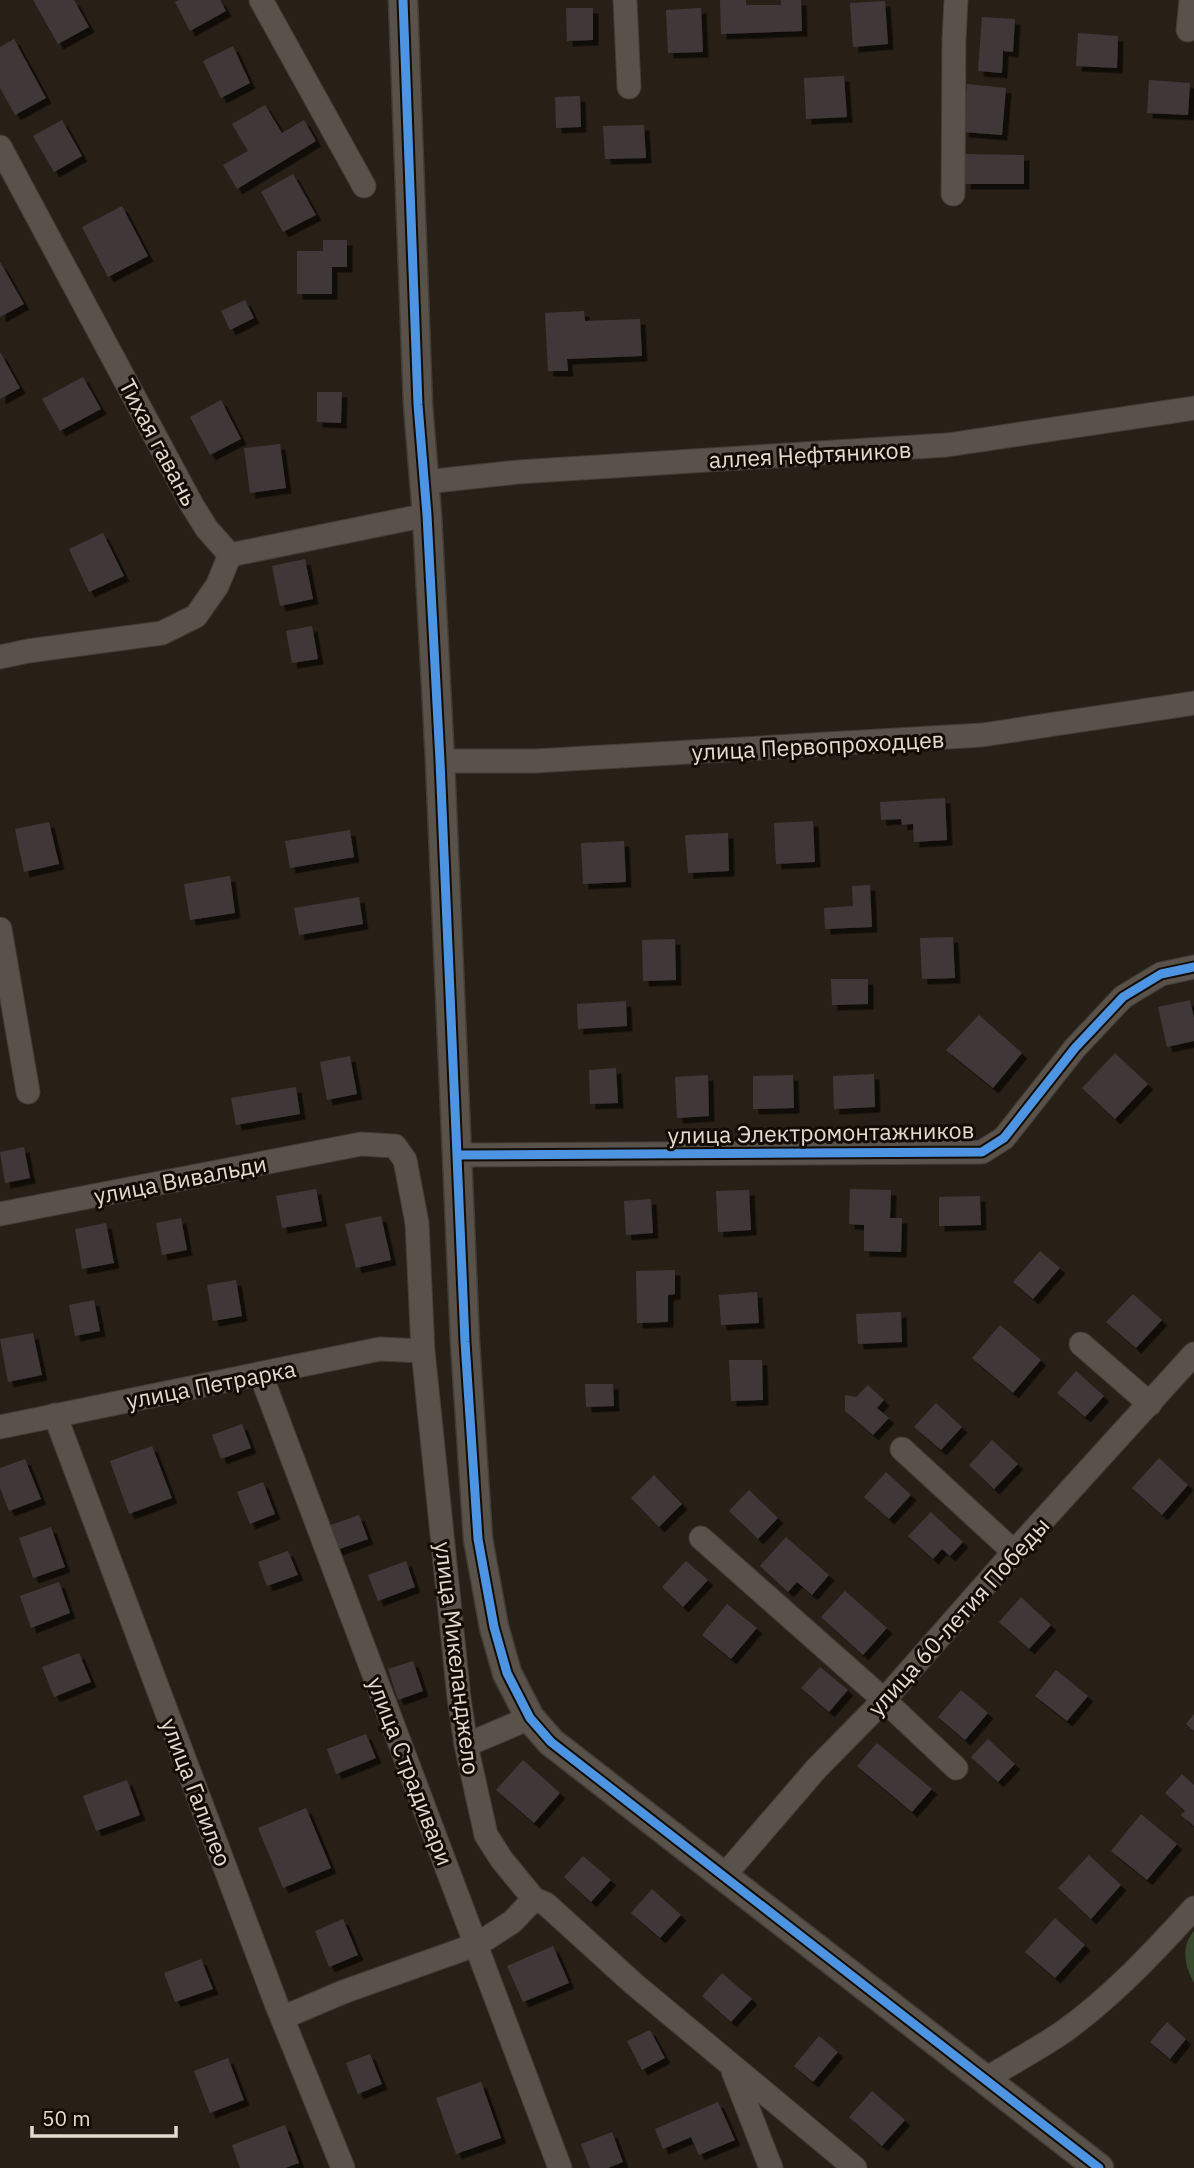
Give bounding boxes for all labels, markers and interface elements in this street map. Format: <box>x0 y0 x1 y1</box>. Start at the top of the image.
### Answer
street label: Тихая гавань <box>113 373 205 511</box>
street label: аллея Нефтяников <box>708 434 912 474</box>
street label: улица Первопроходцев <box>691 723 945 767</box>
street label: улица Электромонтажников <box>667 1114 975 1150</box>
street label: улица Вивальди <box>91 1148 269 1210</box>
street label: улица Петрарка <box>124 1353 298 1415</box>
street label: улица 60-летия Победы <box>861 1510 1055 1722</box>
street label: улица Микеланджело <box>429 1540 487 1776</box>
street label: улица Страдивари <box>361 1672 461 1870</box>
street label: улица Галилео <box>155 1714 239 1870</box>
scale bar <box>32 2094 175 2138</box>
text: 50 m <box>42 2104 91 2132</box>

